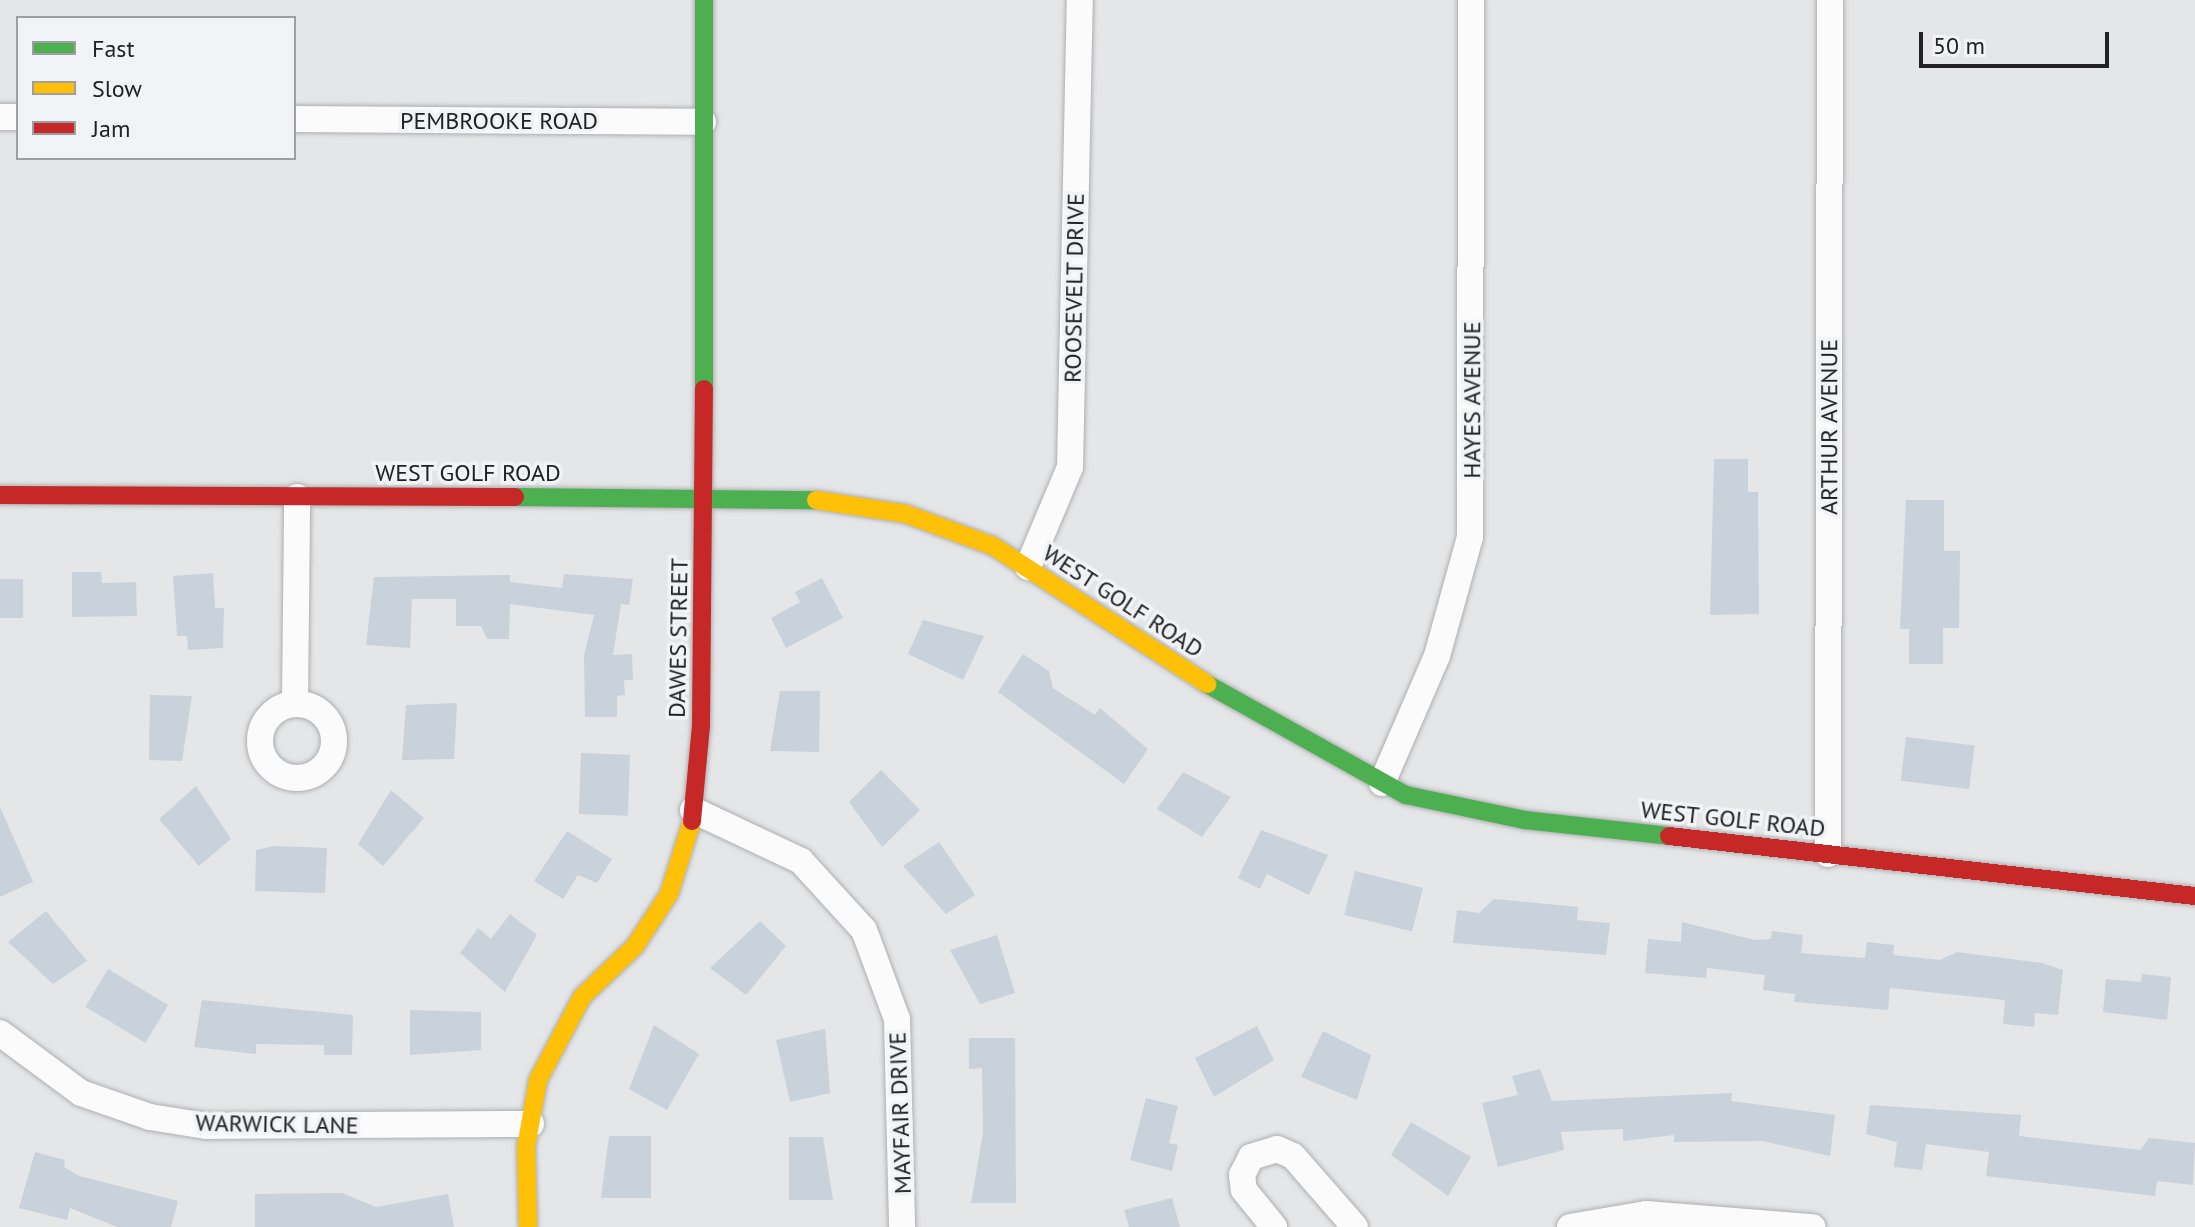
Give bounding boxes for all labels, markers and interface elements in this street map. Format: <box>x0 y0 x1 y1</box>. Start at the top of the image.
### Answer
legend <box>16 16 296 160</box>
scale bar <box>1923 16 2113 66</box>
text: 50 m <box>1933 30 1985 61</box>
text: Fast <box>92 33 135 64</box>
text: Slow <box>92 73 142 104</box>
street label: PEMBROOKE ROAD <box>400 107 598 135</box>
text: Jam <box>92 113 130 144</box>
street label: ROOSEVELT DRIVE <box>1058 192 1090 384</box>
street label: HAYES AVENUE <box>1458 321 1486 479</box>
street label: ARTHUR AVENUE <box>1815 339 1843 515</box>
street label: WEST GOLF ROAD <box>375 459 561 487</box>
street label: WEST GOLF ROAD <box>1037 538 1209 664</box>
street label: DAWES STREET <box>662 558 694 718</box>
street label: WEST GOLF ROAD <box>1639 795 1827 843</box>
street label: MAYFAIR DRIVE <box>883 1031 917 1195</box>
street label: WARWICK LANE <box>195 1108 359 1140</box>

